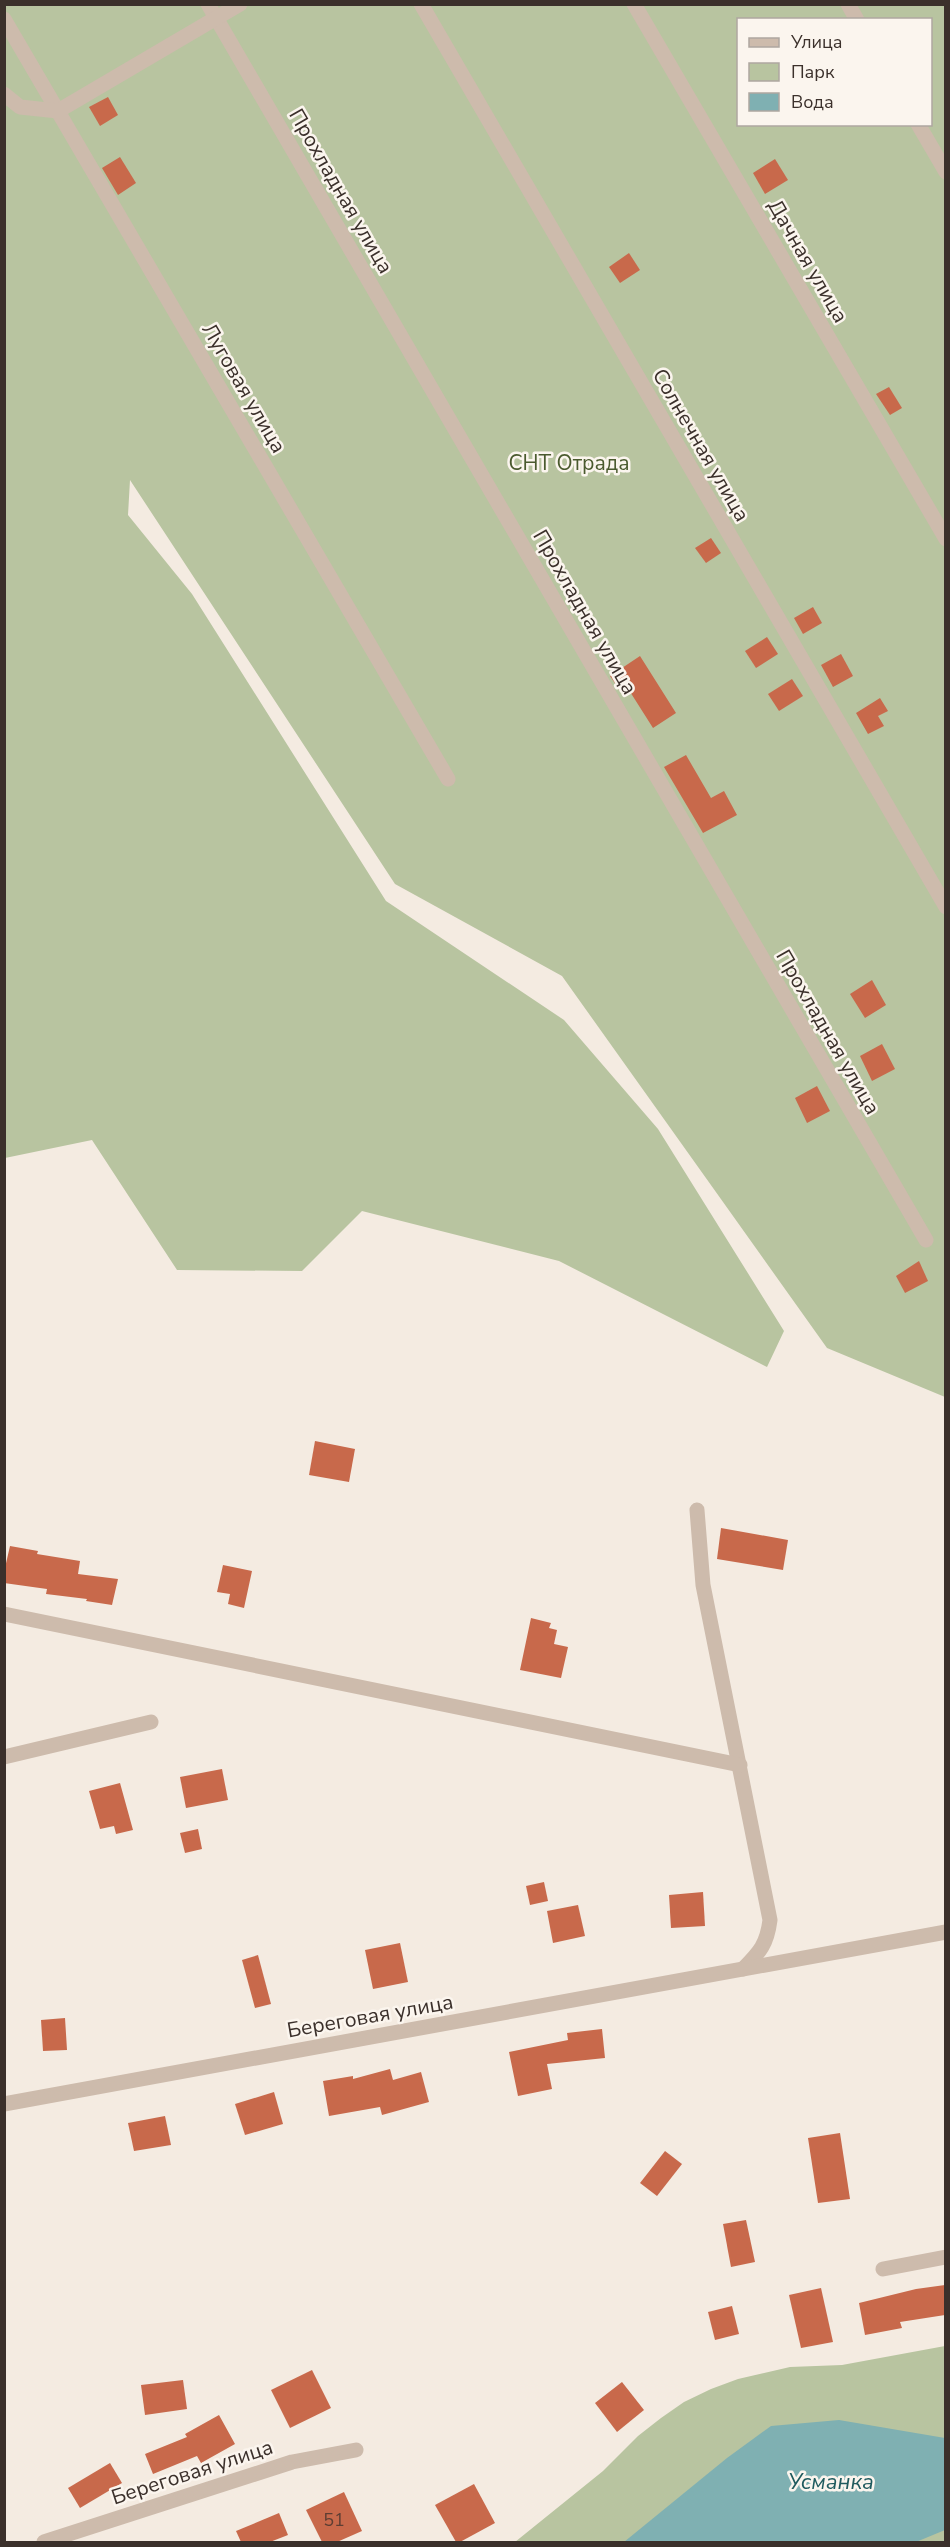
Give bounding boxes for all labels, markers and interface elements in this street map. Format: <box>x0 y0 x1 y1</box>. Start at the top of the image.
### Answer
legend <box>737 18 932 126</box>
text: Улица <box>790 30 842 54</box>
text: Парк <box>791 60 835 84</box>
text: Вода <box>791 90 834 114</box>
street label: Прохладная улица <box>282 103 400 279</box>
street label: Дачная улица <box>761 194 855 328</box>
street label: Луговая улица <box>195 318 293 458</box>
street label: Солнечная улица <box>646 364 756 526</box>
park label: СНТ Отрада <box>508 449 630 477</box>
street label: Прохладная улица <box>526 524 644 700</box>
street label: Прохладная улица <box>769 944 887 1120</box>
street label: Береговая улица <box>285 1988 455 2044</box>
street label: Береговая улица <box>108 2433 276 2511</box>
water label: Усманка <box>788 2467 874 2497</box>
house number: 51 <box>323 2508 345 2532</box>

